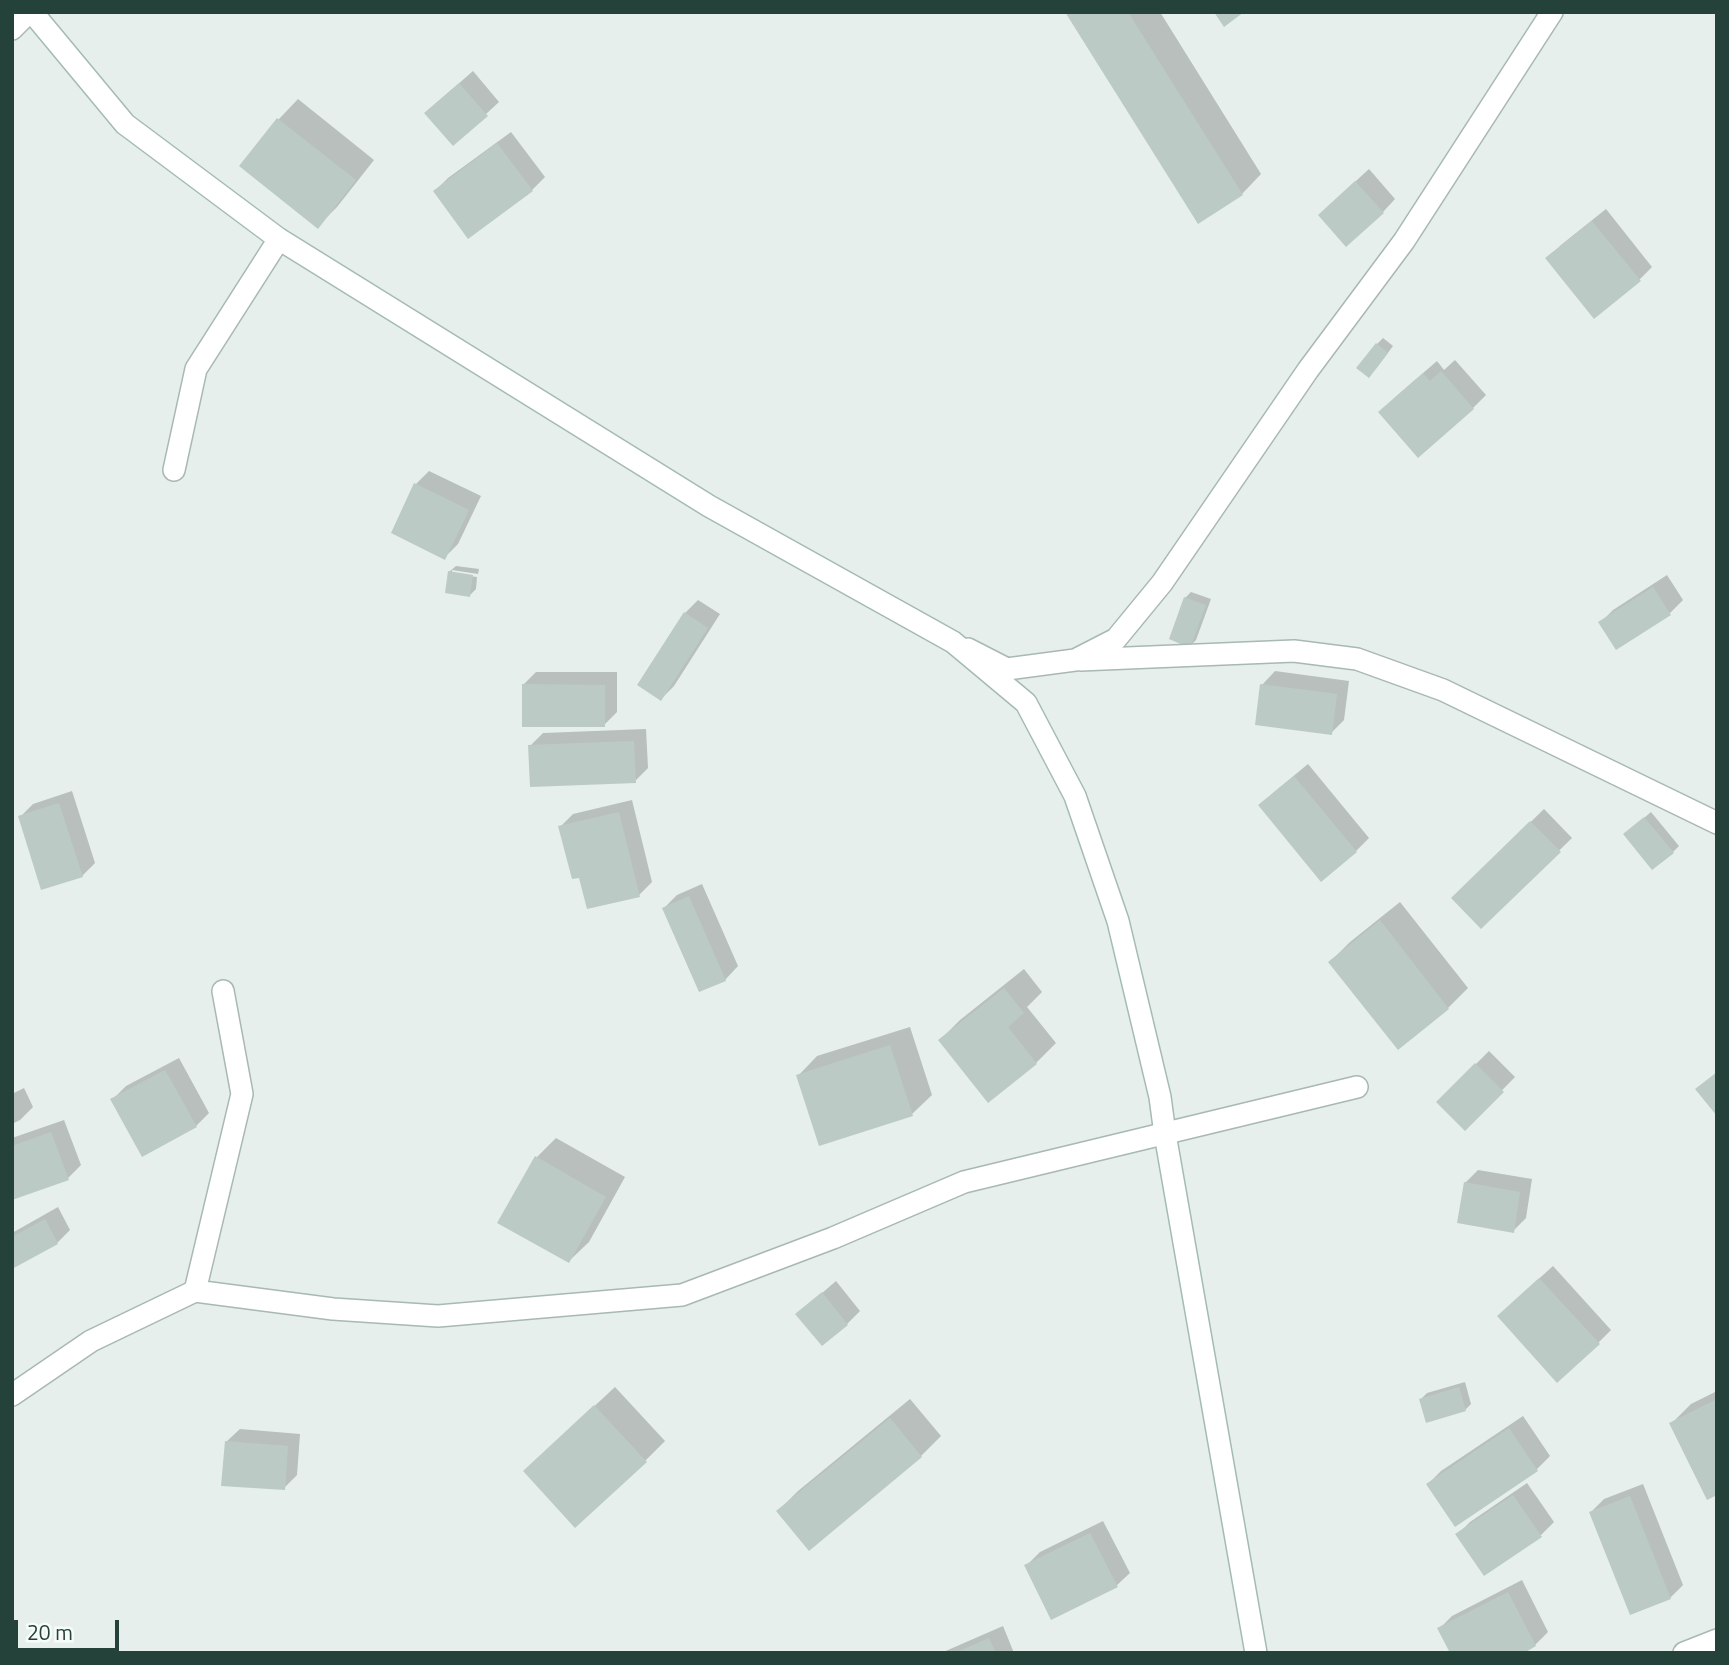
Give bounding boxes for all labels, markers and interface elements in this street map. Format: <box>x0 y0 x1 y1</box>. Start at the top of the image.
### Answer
scale bar <box>18 1606 122 1650</box>
text: 20 m <box>27 1616 73 1648</box>

